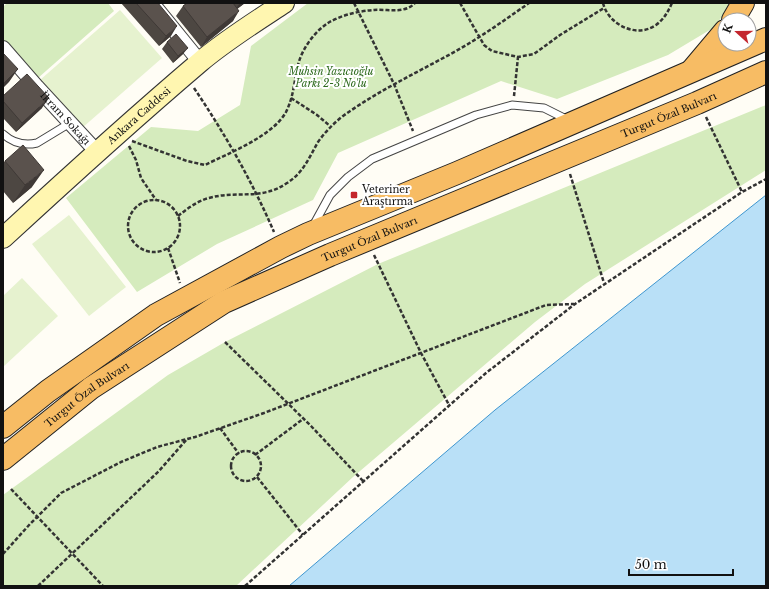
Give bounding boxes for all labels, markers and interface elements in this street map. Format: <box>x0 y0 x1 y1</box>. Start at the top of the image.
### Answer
north arrow <box>717 12 757 52</box>
text: K <box>720 21 736 35</box>
park label: Muhsin Yazıcıoğlu Parkı 2-3 No'lu <box>288 65 374 90</box>
street label: Ankara Caddesi <box>104 83 174 147</box>
street label: İkram Sokağı <box>38 88 94 148</box>
street label: Turgut Özal Bulvarı <box>619 88 719 140</box>
place label: Veteriner Araştırma <box>361 183 413 208</box>
marker: Veteriner Araştırma <box>349 190 359 200</box>
street label: Turgut Özal Bulvarı <box>320 213 420 264</box>
street label: Turgut Özal Bulvarı <box>42 358 132 430</box>
scale bar <box>629 551 733 577</box>
text: 50 m <box>635 557 667 572</box>

